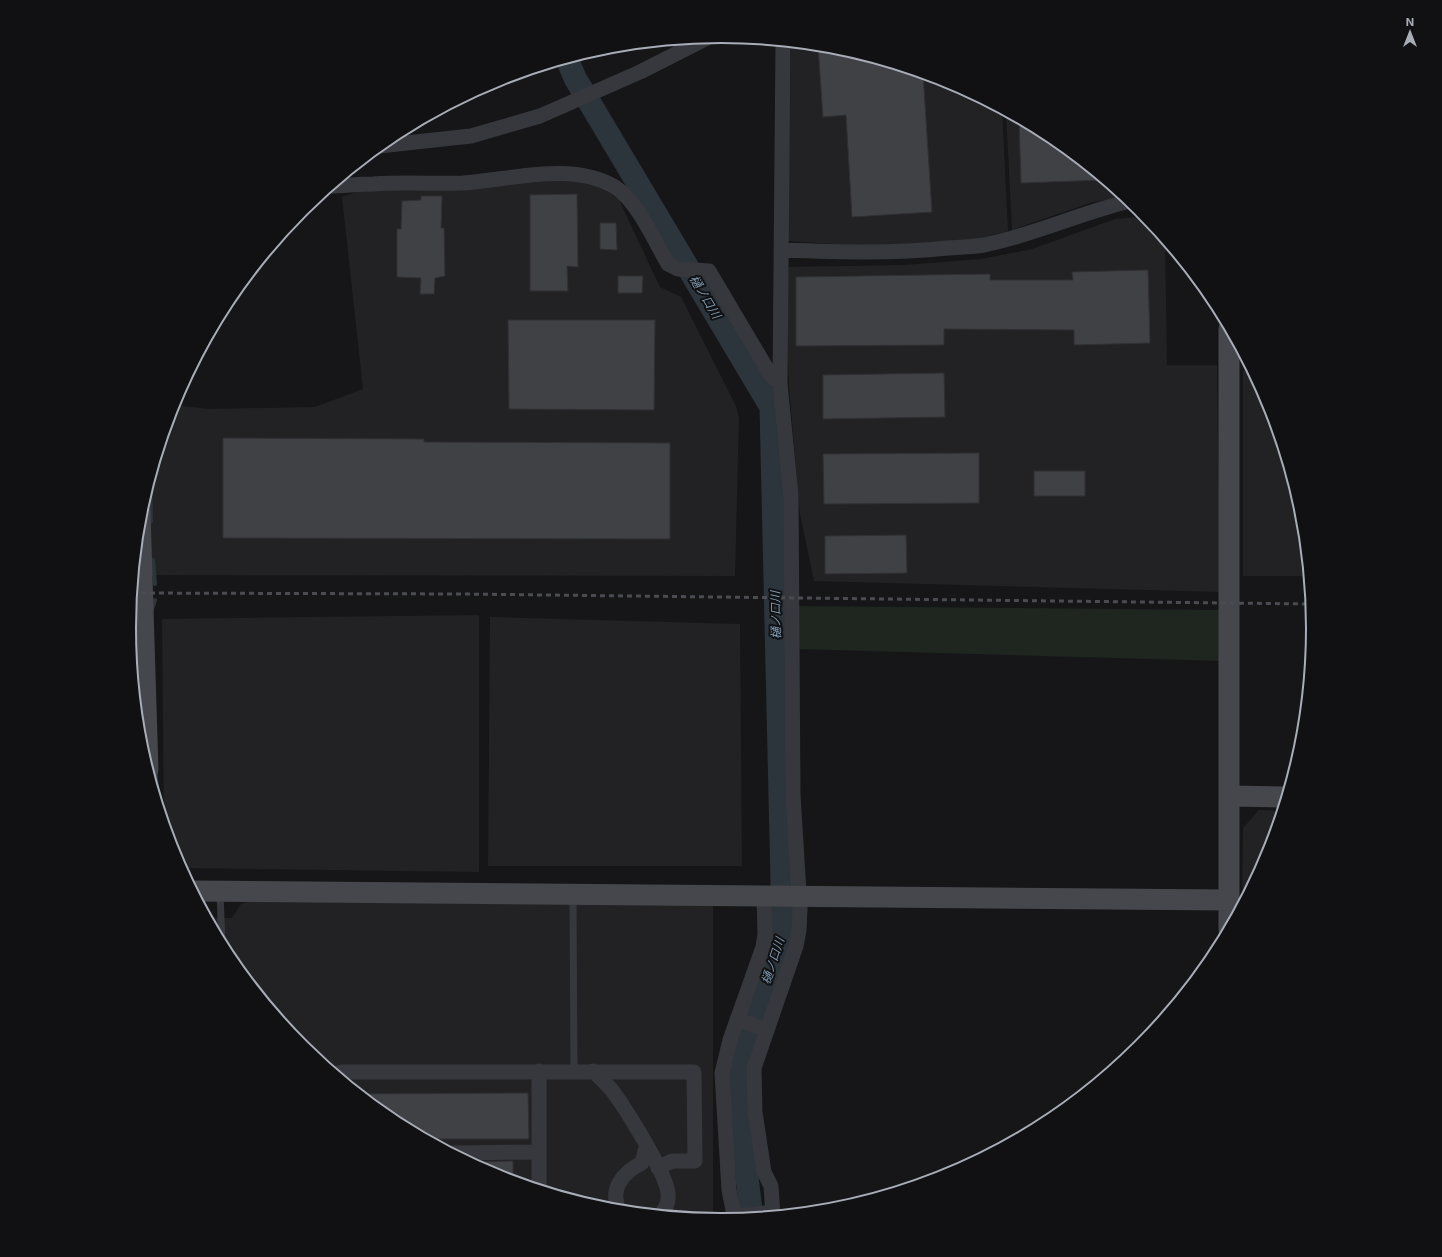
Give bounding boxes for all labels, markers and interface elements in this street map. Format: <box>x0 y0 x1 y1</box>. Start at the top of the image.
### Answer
north arrow <box>1390 12 1430 52</box>
text: N <box>1406 15 1414 29</box>
water label: 樋ノ口川 <box>687 272 725 323</box>
water label: 樋ノ口川 <box>768 589 783 639</box>
water label: 樋ノ口川 <box>758 934 788 986</box>

